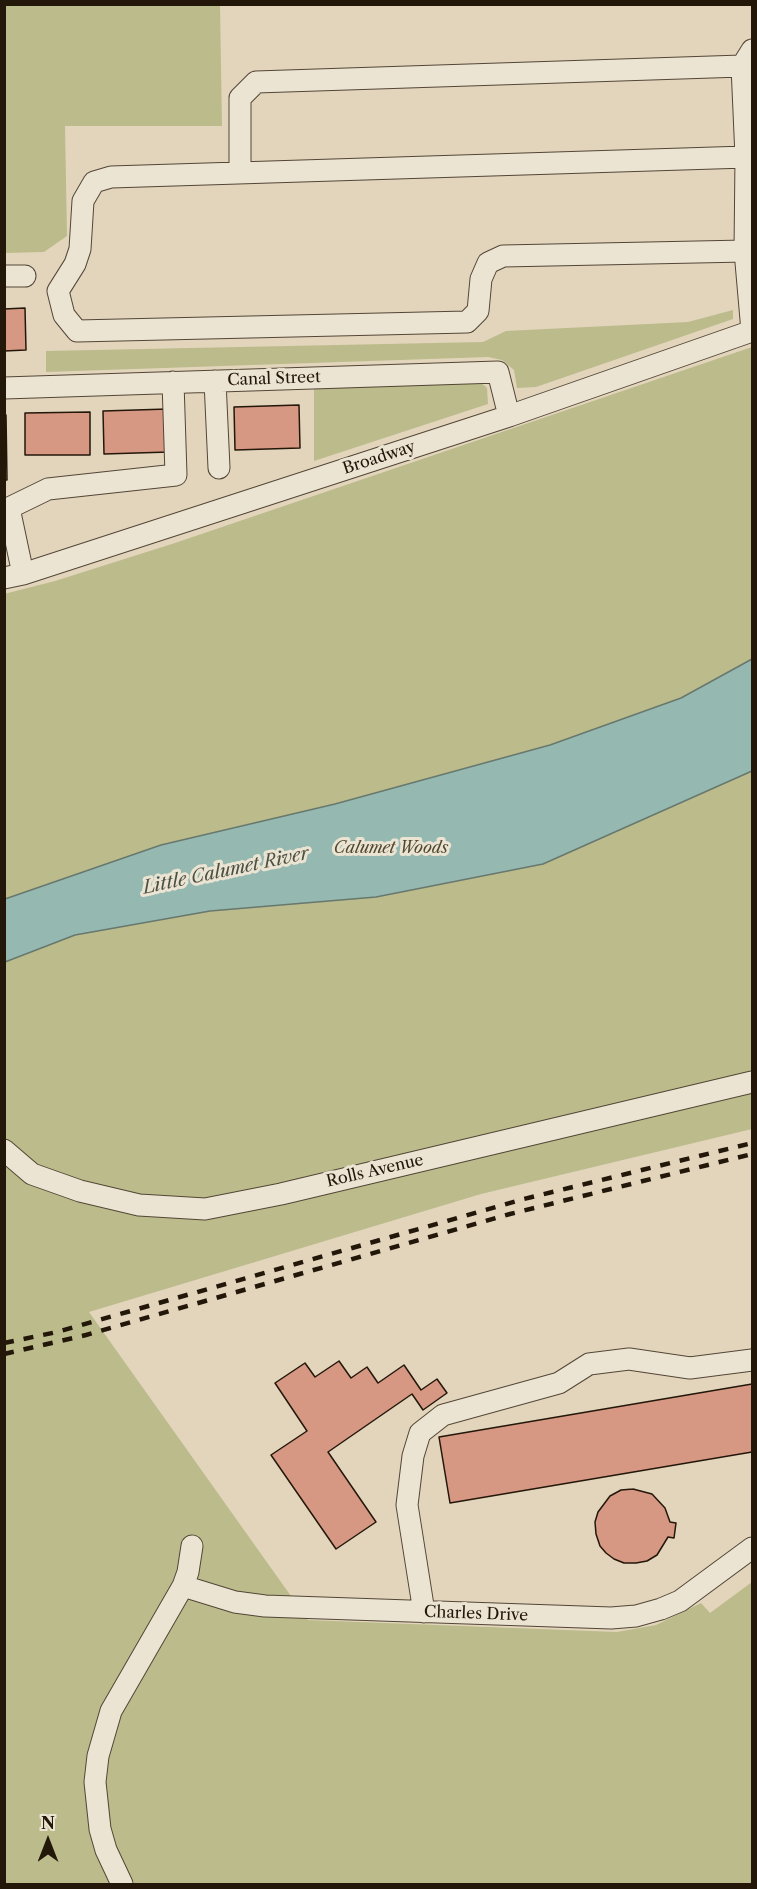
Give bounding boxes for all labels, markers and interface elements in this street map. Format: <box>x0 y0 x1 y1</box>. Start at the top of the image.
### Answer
street label: Canal Street <box>227 368 321 390</box>
street label: Broadway <box>340 437 418 479</box>
park label: Calumet Woods <box>334 838 448 858</box>
water label: Little Calumet River <box>141 843 311 899</box>
street label: Rolls Avenue <box>325 1151 425 1191</box>
street label: Charles Drive <box>424 1603 528 1625</box>
north arrow <box>18 1811 78 1871</box>
text: N <box>41 1813 55 1833</box>

